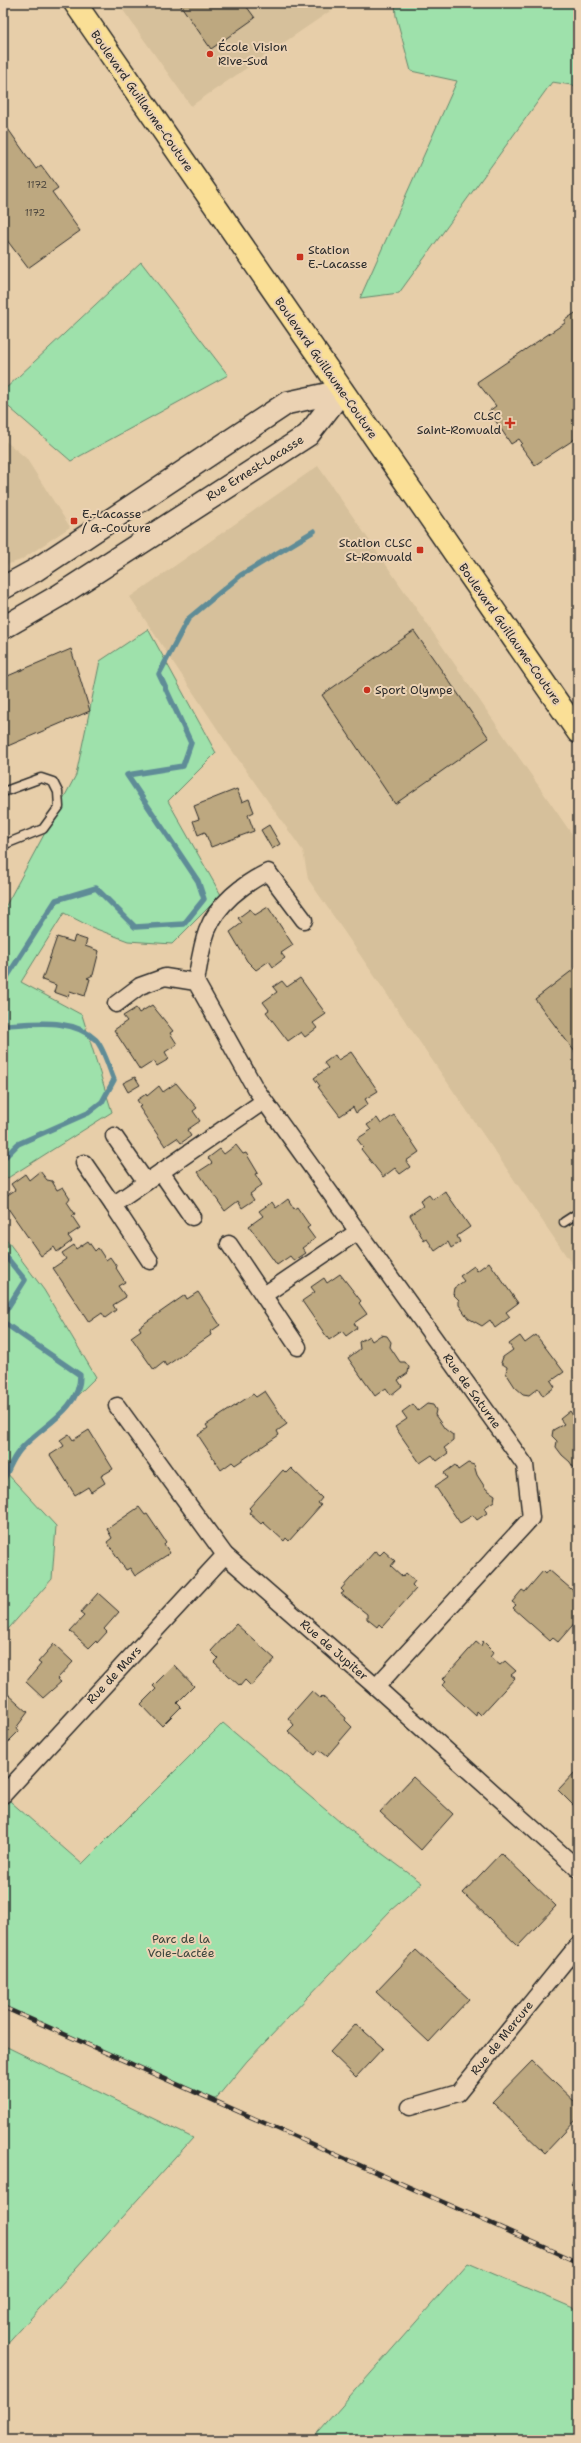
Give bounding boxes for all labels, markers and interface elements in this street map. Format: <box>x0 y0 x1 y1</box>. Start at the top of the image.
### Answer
street label: Boulevard Guillaume-Couture <box>87 27 197 175</box>
place label: École Vision Rive-Sud <box>218 39 287 69</box>
marker: École Vision Rive-Sud <box>205 49 215 59</box>
house number: 1172 <box>27 178 47 191</box>
house number: 1172 <box>25 206 45 219</box>
place label: Station E.-Lacasse <box>308 242 368 272</box>
marker: Station E.-Lacasse <box>295 252 305 262</box>
street label: Boulevard Guillaume-Couture <box>271 294 381 442</box>
place label: CLSC Saint-Romuald <box>417 408 501 438</box>
marker: CLSC Saint-Romuald <box>504 417 516 429</box>
street label: Rue Ernest-Lacasse <box>203 431 307 505</box>
place label: E.-Lacasse / G.-Couture <box>82 506 151 536</box>
marker: E.-Lacasse / G.-Couture <box>69 516 79 526</box>
place label: Station CLSC St-Romuald <box>339 535 412 565</box>
marker: Station CLSC St-Romuald <box>415 545 425 555</box>
street label: Boulevard Guillaume-Couture <box>455 560 565 708</box>
place label: Sport Olympe <box>375 682 453 698</box>
marker: Sport Olympe <box>362 685 372 695</box>
street label: Rue de Saturne <box>439 1350 505 1432</box>
street label: Rue de Jupiter <box>297 1616 372 1684</box>
street label: Rue de Mars <box>83 1642 145 1708</box>
park label: Parc de la Voie-Lactée <box>147 1931 215 1961</box>
street label: Rue de Mercure <box>467 1997 537 2079</box>

